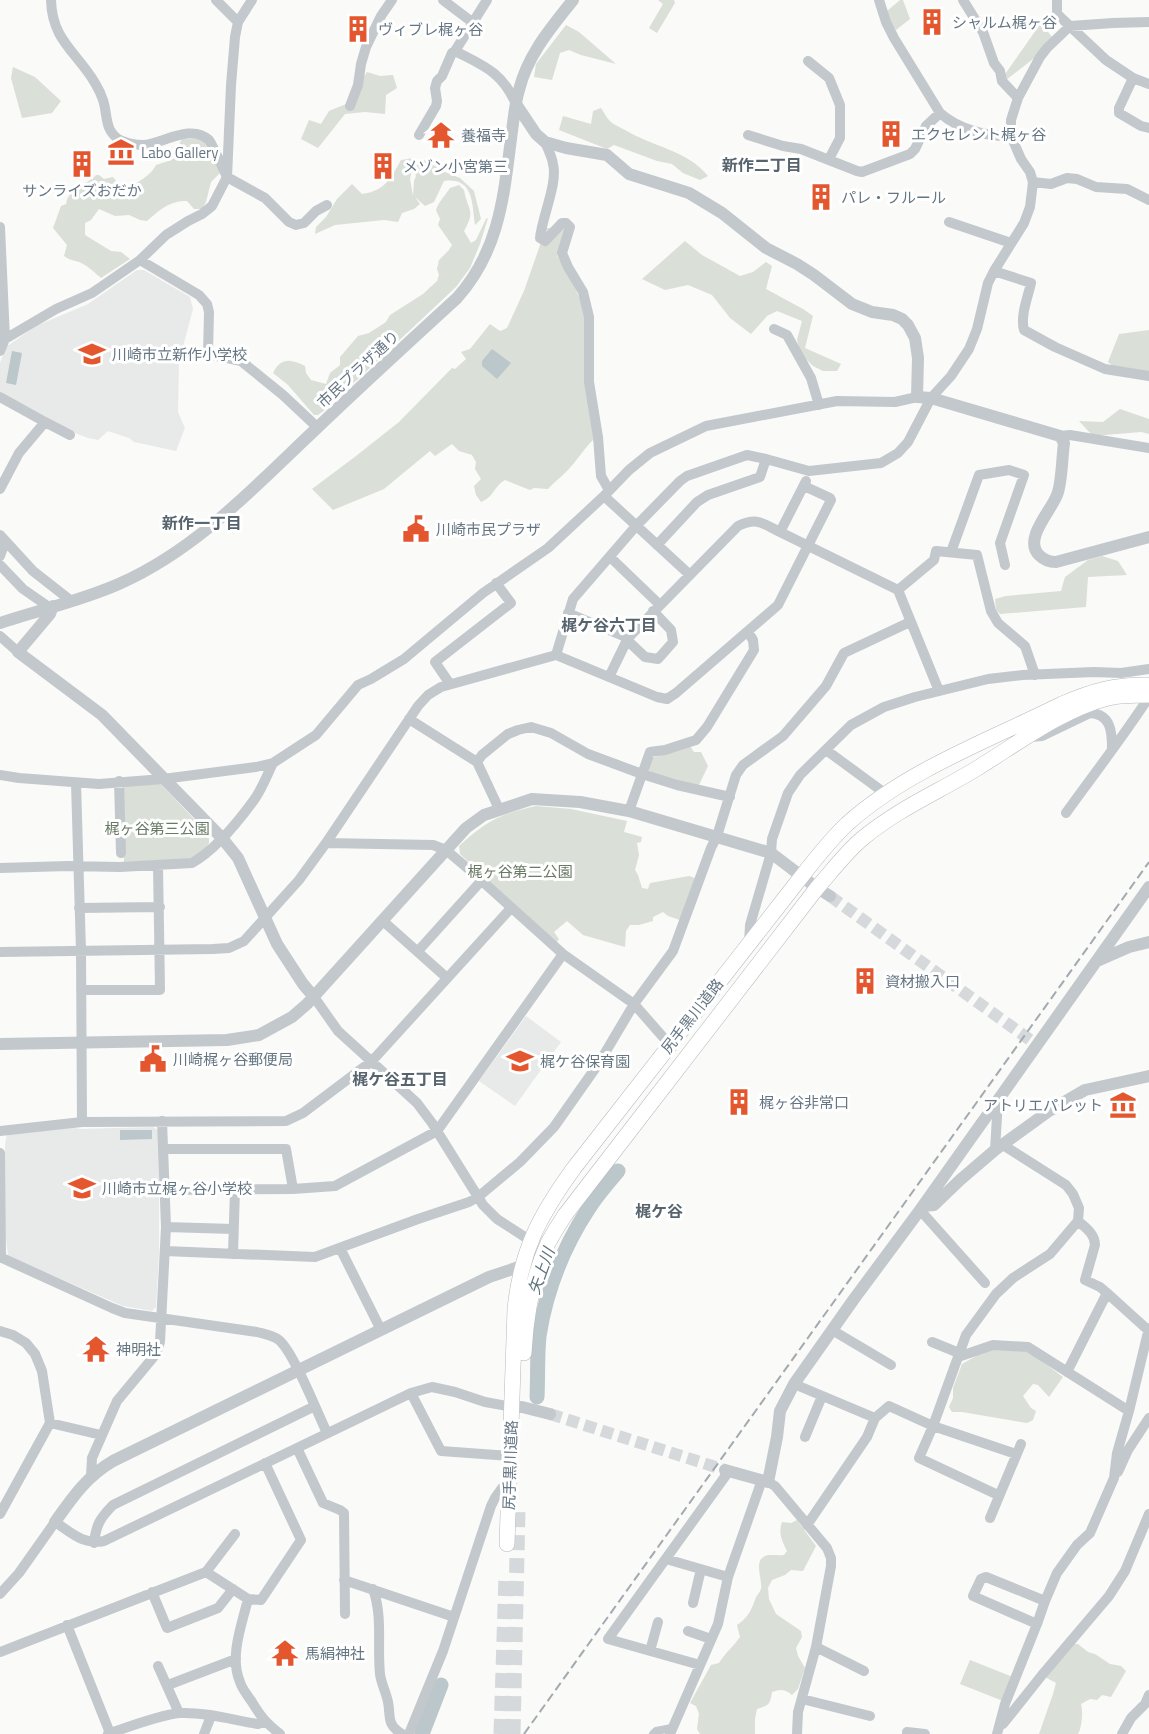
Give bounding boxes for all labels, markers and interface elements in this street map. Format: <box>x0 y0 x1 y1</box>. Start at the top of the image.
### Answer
building icon: シャルム梶ヶ谷 <box>917 7 947 37</box>
place label: シャルム梶ヶ谷 <box>952 11 1057 34</box>
building icon: ヴィブレ梶ヶ谷 <box>343 14 373 44</box>
place label: ヴィブレ梶ヶ谷 <box>378 18 483 41</box>
building icon: エクセレント梶ヶ谷 <box>876 119 906 149</box>
temple icon: 養福寺 <box>426 120 456 150</box>
place label: エクセレント梶ヶ谷 <box>911 123 1046 146</box>
place label: 養福寺 <box>461 124 506 147</box>
museum icon: Labo Gallery <box>106 137 136 167</box>
place label: Labo Gallery <box>141 141 219 164</box>
building icon: サンライズおだか <box>67 149 97 179</box>
building icon: メゾン小宮第三 <box>368 151 398 181</box>
district label: 新作二丁目 <box>722 153 802 177</box>
place label: メゾン小宮第三 <box>403 155 508 178</box>
place label: サンライズおだか <box>22 179 142 202</box>
building icon: パレ・フルール <box>806 182 836 212</box>
place label: パレ・フルール <box>841 186 946 209</box>
street label: 市民プラザ通り <box>312 325 404 413</box>
school or university icon: 川崎市立新作小学校 <box>77 339 107 369</box>
place label: 川崎市立新作小学校 <box>112 343 247 366</box>
district label: 新作一丁目 <box>162 511 242 535</box>
public building icon: 川崎市民プラザ <box>401 514 431 544</box>
place label: 川崎市民プラザ <box>436 518 541 541</box>
district label: 梶ケ谷六丁目 <box>561 613 657 637</box>
park label: 梶ヶ谷第三公園 <box>104 817 210 840</box>
park label: 梶ヶ谷第二公園 <box>467 860 573 883</box>
building icon: 資材搬入口 <box>850 966 880 996</box>
place label: 資材搬入口 <box>885 970 960 993</box>
street label: 尻手黒川道路 <box>655 973 729 1059</box>
public building icon: 川崎梶ヶ谷郵便局 <box>138 1044 168 1074</box>
school or university icon: 梶ケ谷保育園 <box>505 1046 535 1076</box>
place label: 川崎梶ヶ谷郵便局 <box>173 1048 293 1071</box>
place label: 梶ケ谷保育園 <box>540 1050 630 1073</box>
district label: 梶ケ谷五丁目 <box>352 1067 448 1091</box>
building icon: 梶ヶ谷非常口 <box>724 1087 754 1117</box>
museum icon: アトリエパレット <box>1108 1090 1138 1120</box>
place label: 梶ヶ谷非常口 <box>759 1091 849 1114</box>
place label: アトリエパレット <box>983 1094 1103 1117</box>
school or university icon: 川崎市立梶ヶ谷小学校 <box>67 1173 97 1203</box>
place label: 川崎市立梶ヶ谷小学校 <box>102 1177 252 1200</box>
district label: 梶ケ谷 <box>635 1199 683 1223</box>
water label: 矢上川 <box>522 1242 561 1298</box>
temple icon: 神明社 <box>81 1334 111 1364</box>
place label: 神明社 <box>116 1338 161 1361</box>
street label: 尻手黒川道路 <box>497 1420 523 1510</box>
temple icon: 馬絹神社 <box>270 1638 300 1668</box>
place label: 馬絹神社 <box>305 1642 365 1665</box>

